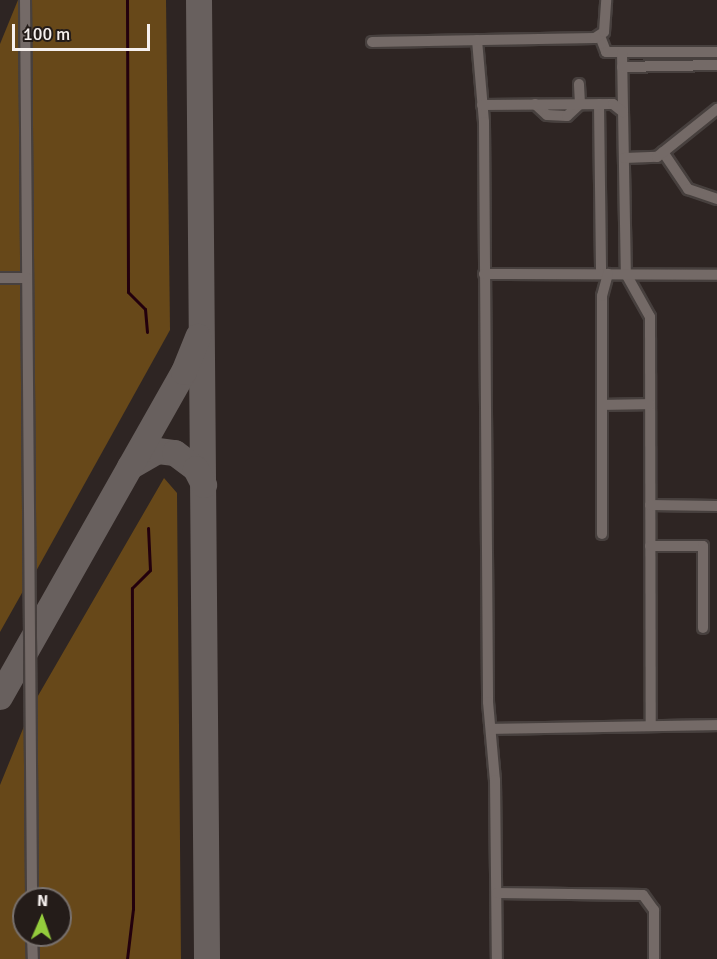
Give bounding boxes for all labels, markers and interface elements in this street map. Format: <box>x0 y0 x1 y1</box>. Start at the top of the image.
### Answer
scale bar <box>15 12 153 50</box>
text: 100 m <box>23 23 70 45</box>
north arrow <box>12 887 72 947</box>
text: N <box>37 891 48 911</box>

